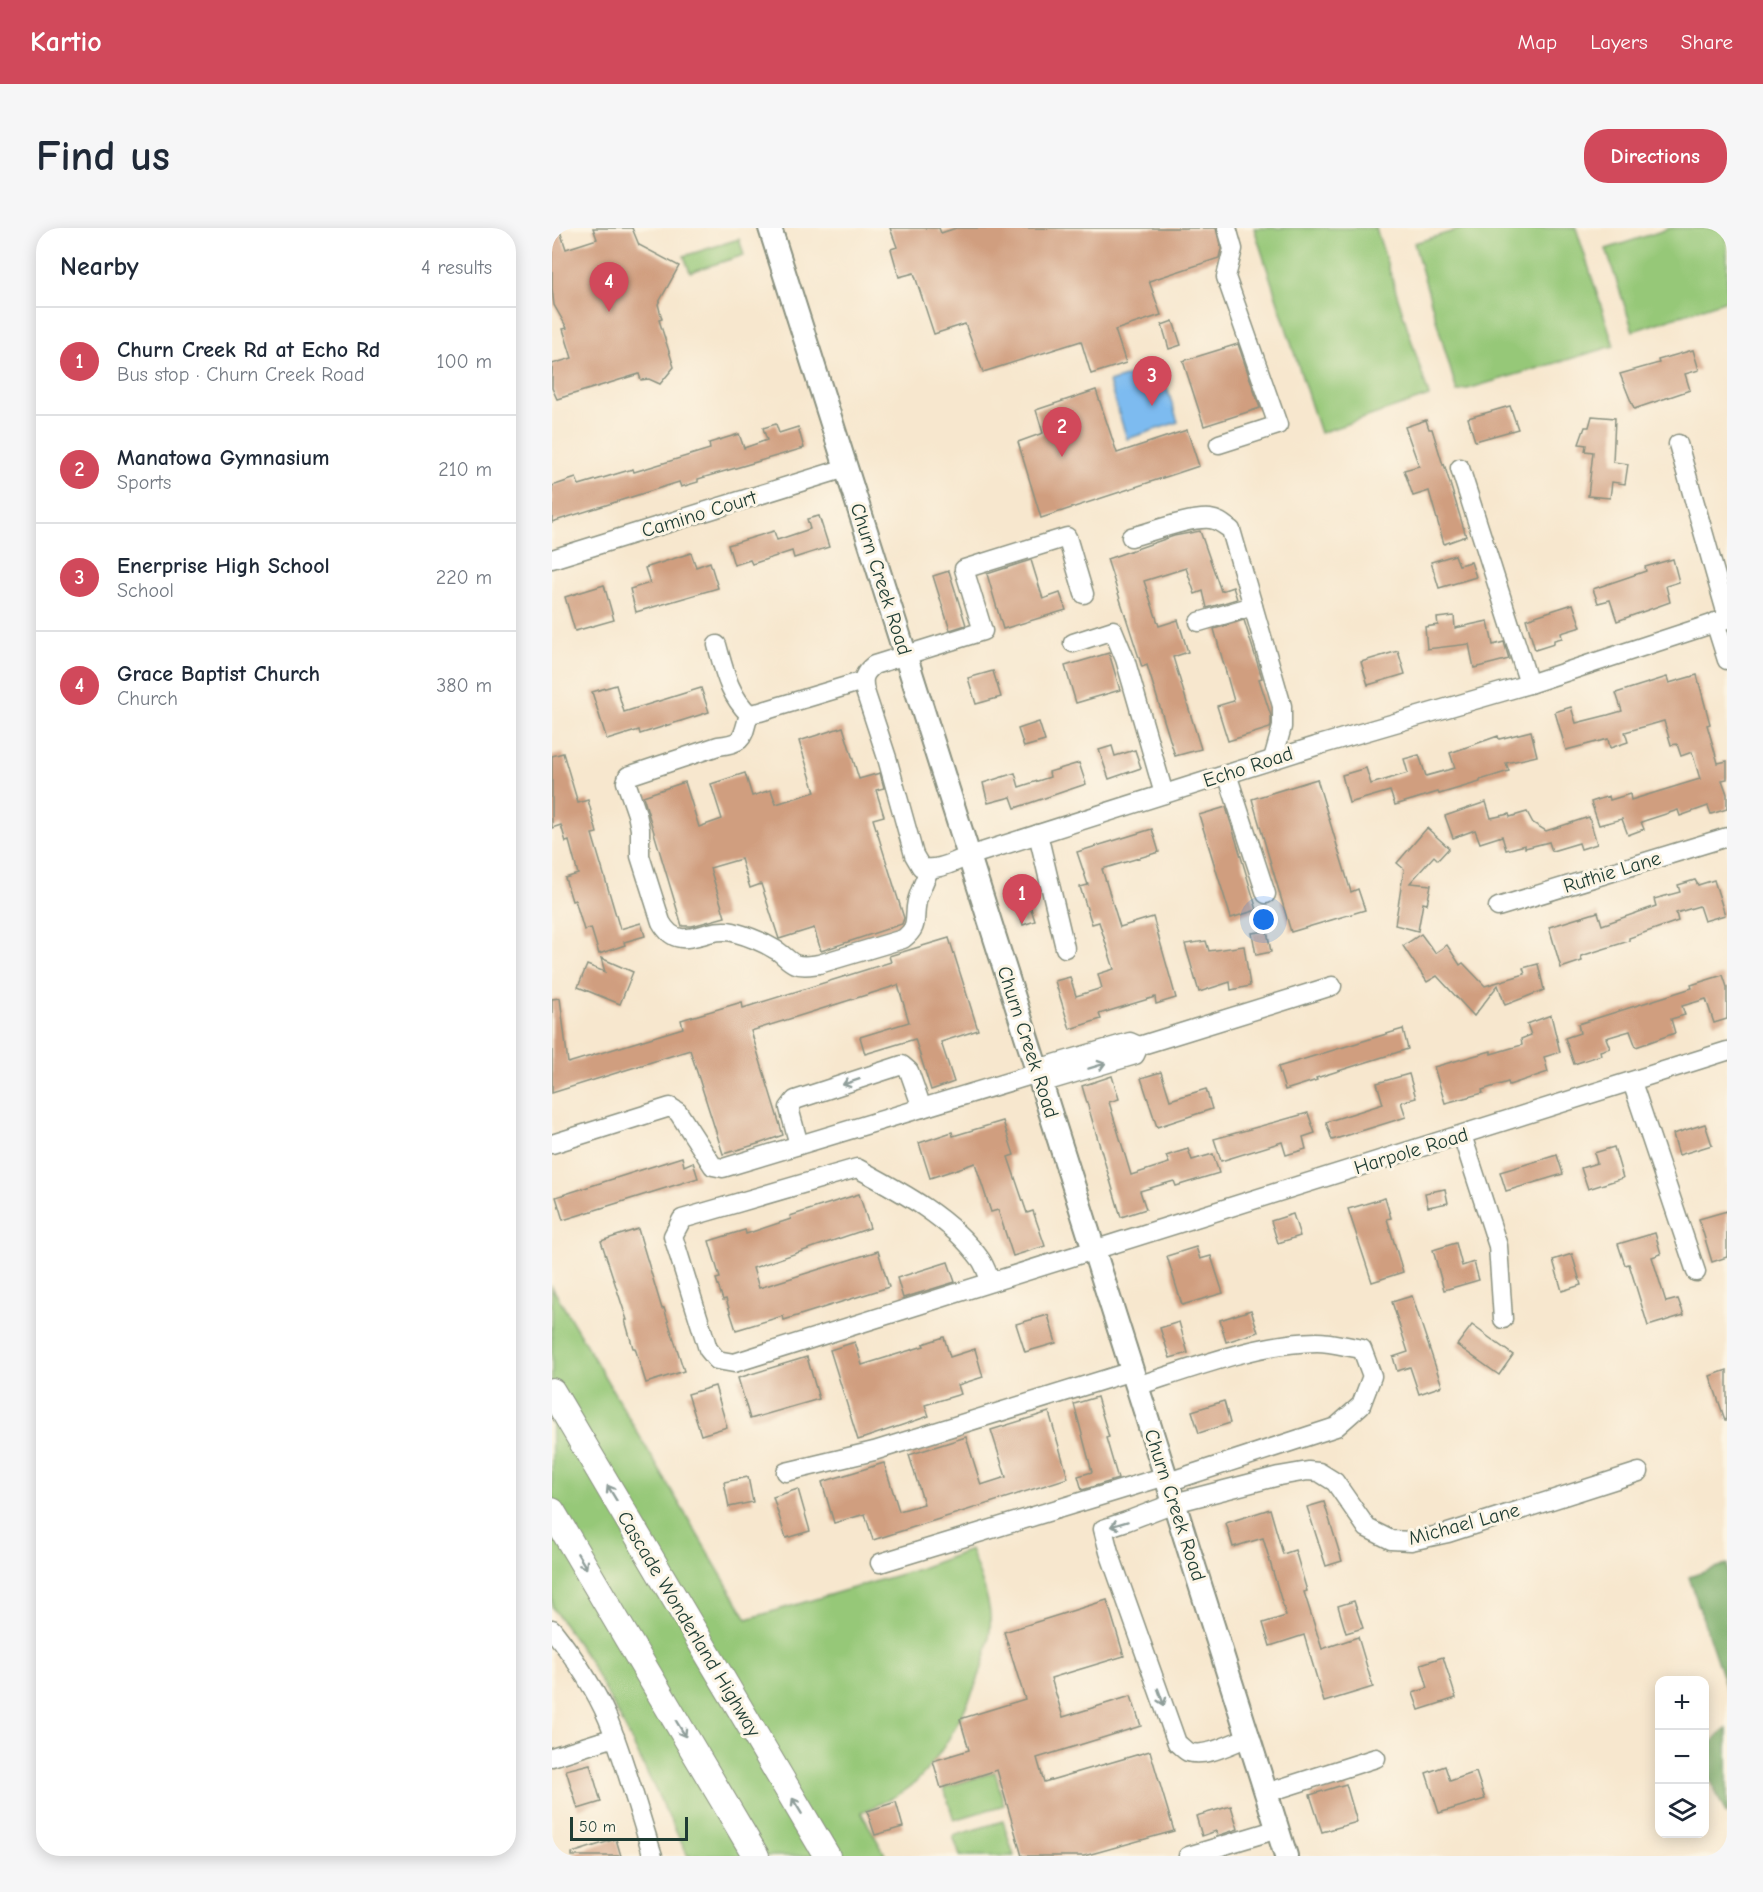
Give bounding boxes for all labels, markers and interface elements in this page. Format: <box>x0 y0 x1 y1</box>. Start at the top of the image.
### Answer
text: Kartio <box>30 26 102 58</box>
text: Map <box>1518 30 1557 54</box>
text: Layers <box>1590 30 1648 54</box>
text: Share <box>1681 30 1733 54</box>
button: Directions <box>1584 129 1727 183</box>
text: Find us <box>36 132 170 181</box>
text: Nearby <box>60 252 139 282</box>
text: 4 results <box>421 256 492 279</box>
pin: 4 <box>590 262 628 312</box>
text: Churn Creek Rd at Echo Rd <box>117 337 380 363</box>
text: 1 <box>76 350 83 373</box>
text: 100 m <box>437 350 492 373</box>
pin: 3 <box>1132 356 1172 406</box>
text: Bus stop · Churn Creek Road <box>117 363 364 386</box>
pin: 2 <box>1042 408 1082 457</box>
text: Manatowa Gymnasium <box>117 445 330 471</box>
text: 2 <box>75 458 84 481</box>
text: 210 m <box>438 458 492 481</box>
text: Sports <box>117 471 171 494</box>
street label: Camino Court <box>639 485 760 542</box>
street label: Churn Creek Road <box>846 500 916 658</box>
text: Enerprise High School <box>117 553 330 579</box>
text: 3 <box>75 566 84 589</box>
text: 220 m <box>436 566 492 589</box>
text: School <box>117 579 174 602</box>
text: Grace Baptist Church <box>117 661 320 687</box>
text: 4 <box>75 674 84 697</box>
text: 380 m <box>436 674 492 697</box>
text: Church <box>117 687 178 710</box>
street label: Echo Road <box>1200 742 1296 792</box>
street label: Ruthie Lane <box>1560 846 1664 898</box>
pin: 1 <box>1002 874 1042 924</box>
your location <box>1249 905 1278 934</box>
street label: Churn Creek Road <box>993 963 1063 1121</box>
one-way arrow <box>1087 1060 1106 1071</box>
one-way arrow <box>842 1077 861 1088</box>
street label: Harpole Road <box>1351 1123 1471 1179</box>
street label: Churn Creek Road <box>1140 1426 1210 1584</box>
one-way arrow <box>606 1485 618 1502</box>
street label: Michael Lane <box>1406 1498 1522 1550</box>
street label: Cascade Wonderland Highway <box>612 1507 766 1741</box>
one-way arrow <box>1110 1519 1129 1530</box>
one-way arrow <box>576 1552 588 1569</box>
map controls <box>1655 1676 1709 1838</box>
button: + <box>1655 1676 1709 1730</box>
one-way arrow <box>1156 1687 1167 1706</box>
one-way arrow <box>675 1720 687 1737</box>
button: − <box>1655 1730 1709 1784</box>
button: layers <box>1655 1784 1709 1838</box>
one-way arrow <box>790 1798 802 1815</box>
scale bar <box>570 1814 688 1842</box>
text: 50 m <box>579 1818 616 1836</box>

